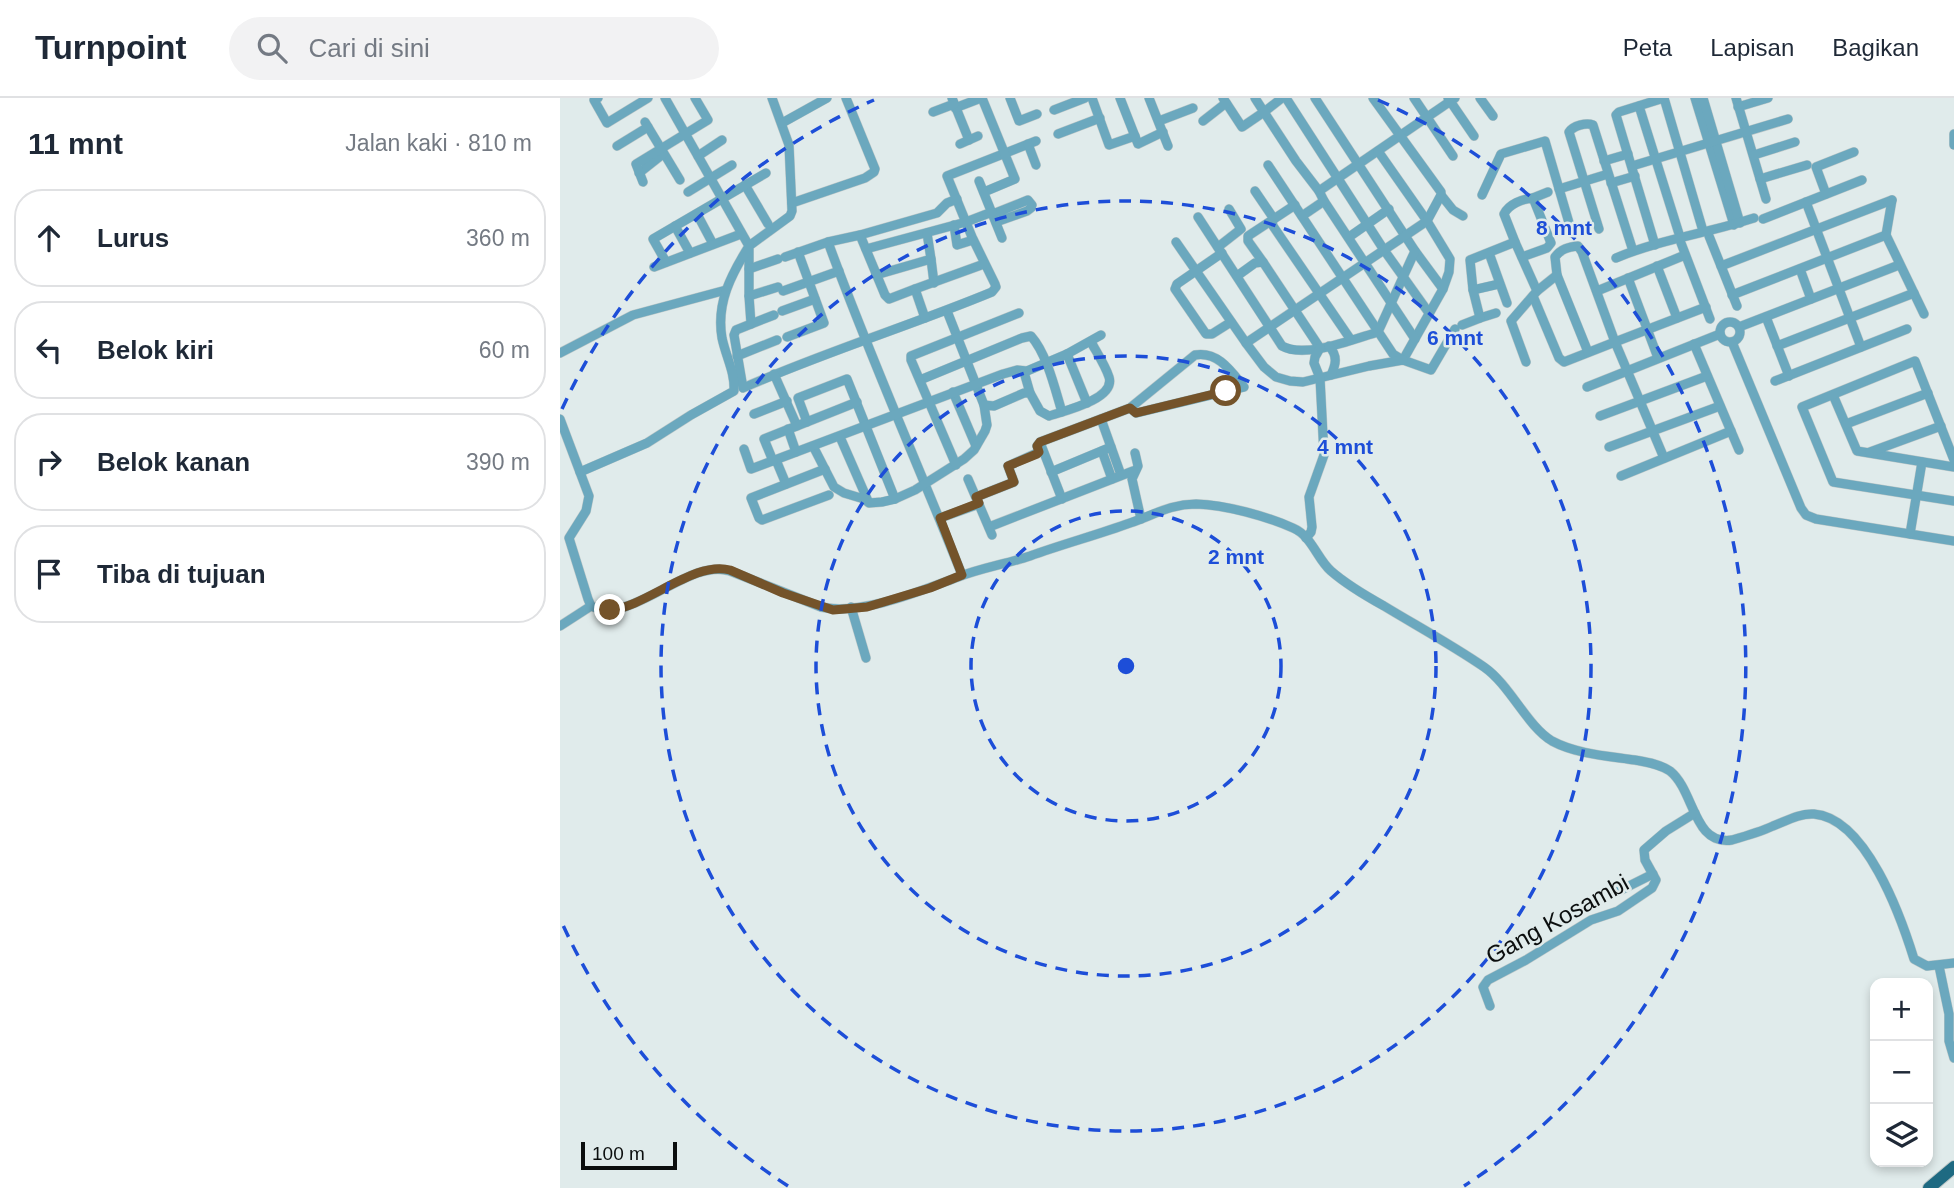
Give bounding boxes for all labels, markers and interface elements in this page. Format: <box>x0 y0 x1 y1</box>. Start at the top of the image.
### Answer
search box <box>229 17 719 80</box>
text: Turnpoint <box>35 29 187 66</box>
icon: search <box>253 29 291 67</box>
text: Cari di sini <box>309 33 430 63</box>
text: Peta <box>1623 34 1672 61</box>
text: Lapisan <box>1710 34 1794 61</box>
text: Bagikan <box>1832 34 1919 61</box>
text: 11 mnt <box>28 127 123 160</box>
text: Jalan kaki · 810 m <box>345 130 532 156</box>
text: 8 mnt <box>1536 216 1592 239</box>
icon: ahead <box>30 219 68 257</box>
text: Lurus <box>97 223 169 253</box>
text: 360 m <box>466 225 530 251</box>
text: 6 mnt <box>1427 326 1483 349</box>
icon: left <box>30 331 68 369</box>
text: Belok kiri <box>97 335 214 365</box>
text: 60 m <box>479 337 530 363</box>
route start <box>1210 375 1241 406</box>
text: 4 mnt <box>1317 435 1373 458</box>
icon: right <box>30 443 68 481</box>
text: Belok kanan <box>97 447 250 477</box>
text: 390 m <box>466 449 530 475</box>
text: 2 mnt <box>1208 545 1264 568</box>
icon: arrive <box>30 555 68 593</box>
text: Tiba di tujuan <box>97 559 266 589</box>
route end <box>594 594 625 625</box>
centre of rings <box>1114 654 1138 678</box>
street label: Gang Kosambi <box>1481 869 1633 969</box>
map controls <box>1870 978 1933 1167</box>
button: + <box>1870 978 1933 1041</box>
button: − <box>1870 1041 1933 1104</box>
button: layers <box>1870 1104 1933 1167</box>
scale bar <box>581 1139 677 1171</box>
text: 100 m <box>592 1143 645 1164</box>

